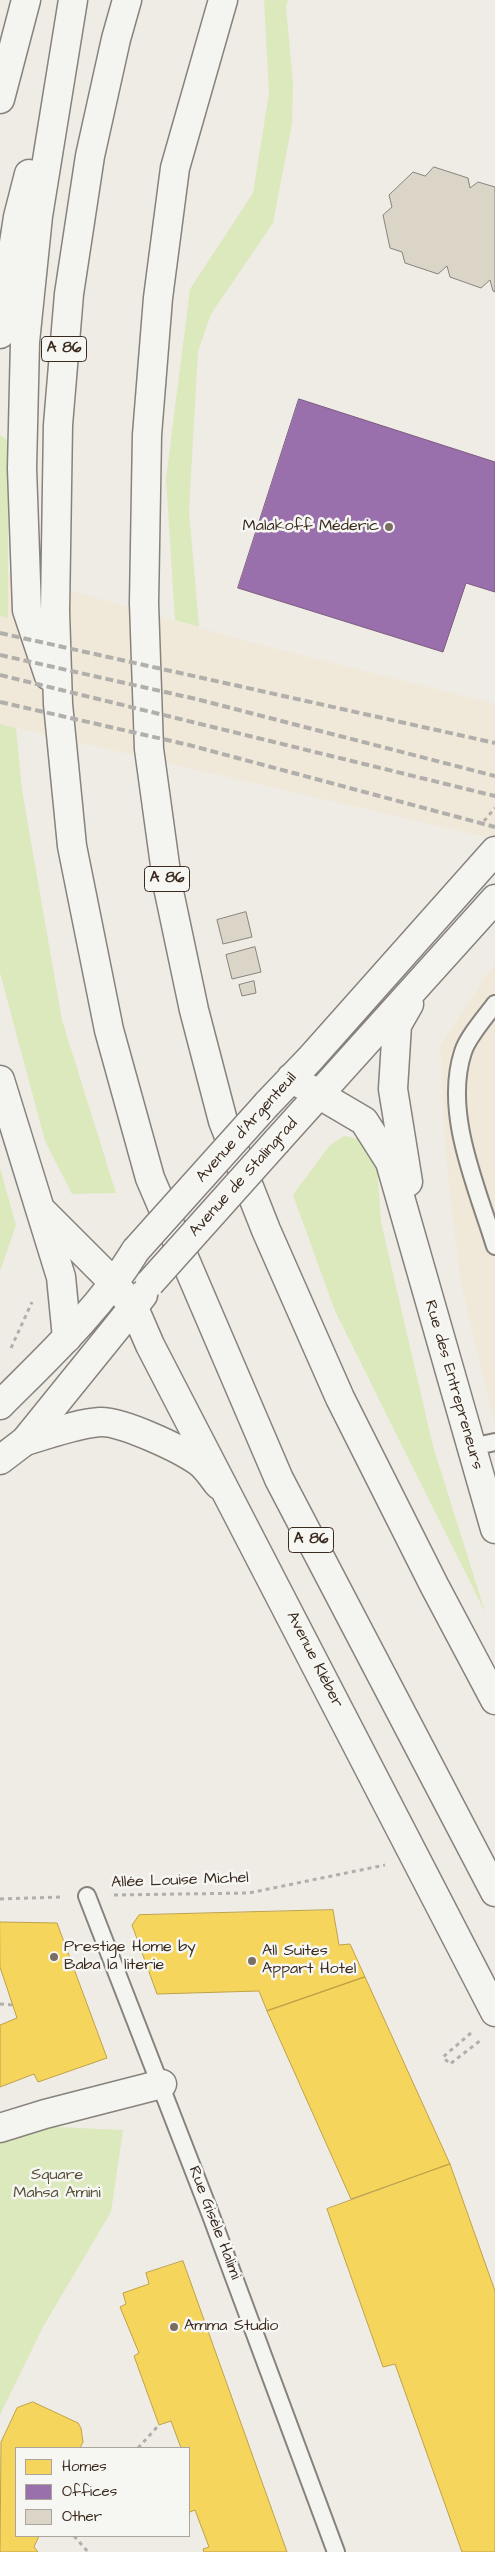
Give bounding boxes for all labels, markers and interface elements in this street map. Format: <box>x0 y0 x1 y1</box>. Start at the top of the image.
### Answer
road number: A 86 <box>42 336 86 362</box>
place label: Malakoff Méderic <box>243 517 379 537</box>
marker: Malakoff Méderic <box>383 521 395 533</box>
road number: A 86 <box>144 866 190 892</box>
street label: Avenue d'Argenteuil <box>193 1069 301 1187</box>
street label: Avenue de Stalingrad <box>186 1115 302 1241</box>
street label: Rue des Entrepreneurs <box>420 1298 486 1472</box>
road number: A 86 <box>288 1528 334 1552</box>
street label: Avenue Kléber <box>281 1609 347 1711</box>
street label: Allée Louise Michel <box>111 1869 249 1893</box>
place label: Prestige Home by Baba la literie <box>64 1938 196 1976</box>
place label: All Suites Appart Hotel <box>262 1942 356 1980</box>
marker: Prestige Home by Baba la literie <box>48 1951 60 1963</box>
marker: All Suites Appart Hotel <box>246 1955 258 1967</box>
street label: Rue Gisèle Halimi <box>184 2164 244 2282</box>
park label: Square Mahsa Amini <box>13 2166 101 2204</box>
place label: Amma Studio <box>184 2317 278 2337</box>
marker: Amma Studio <box>168 2321 180 2333</box>
legend <box>15 2447 190 2537</box>
text: Homes <box>62 2456 107 2477</box>
text: Offices <box>62 2481 117 2502</box>
text: Other <box>62 2506 102 2527</box>

